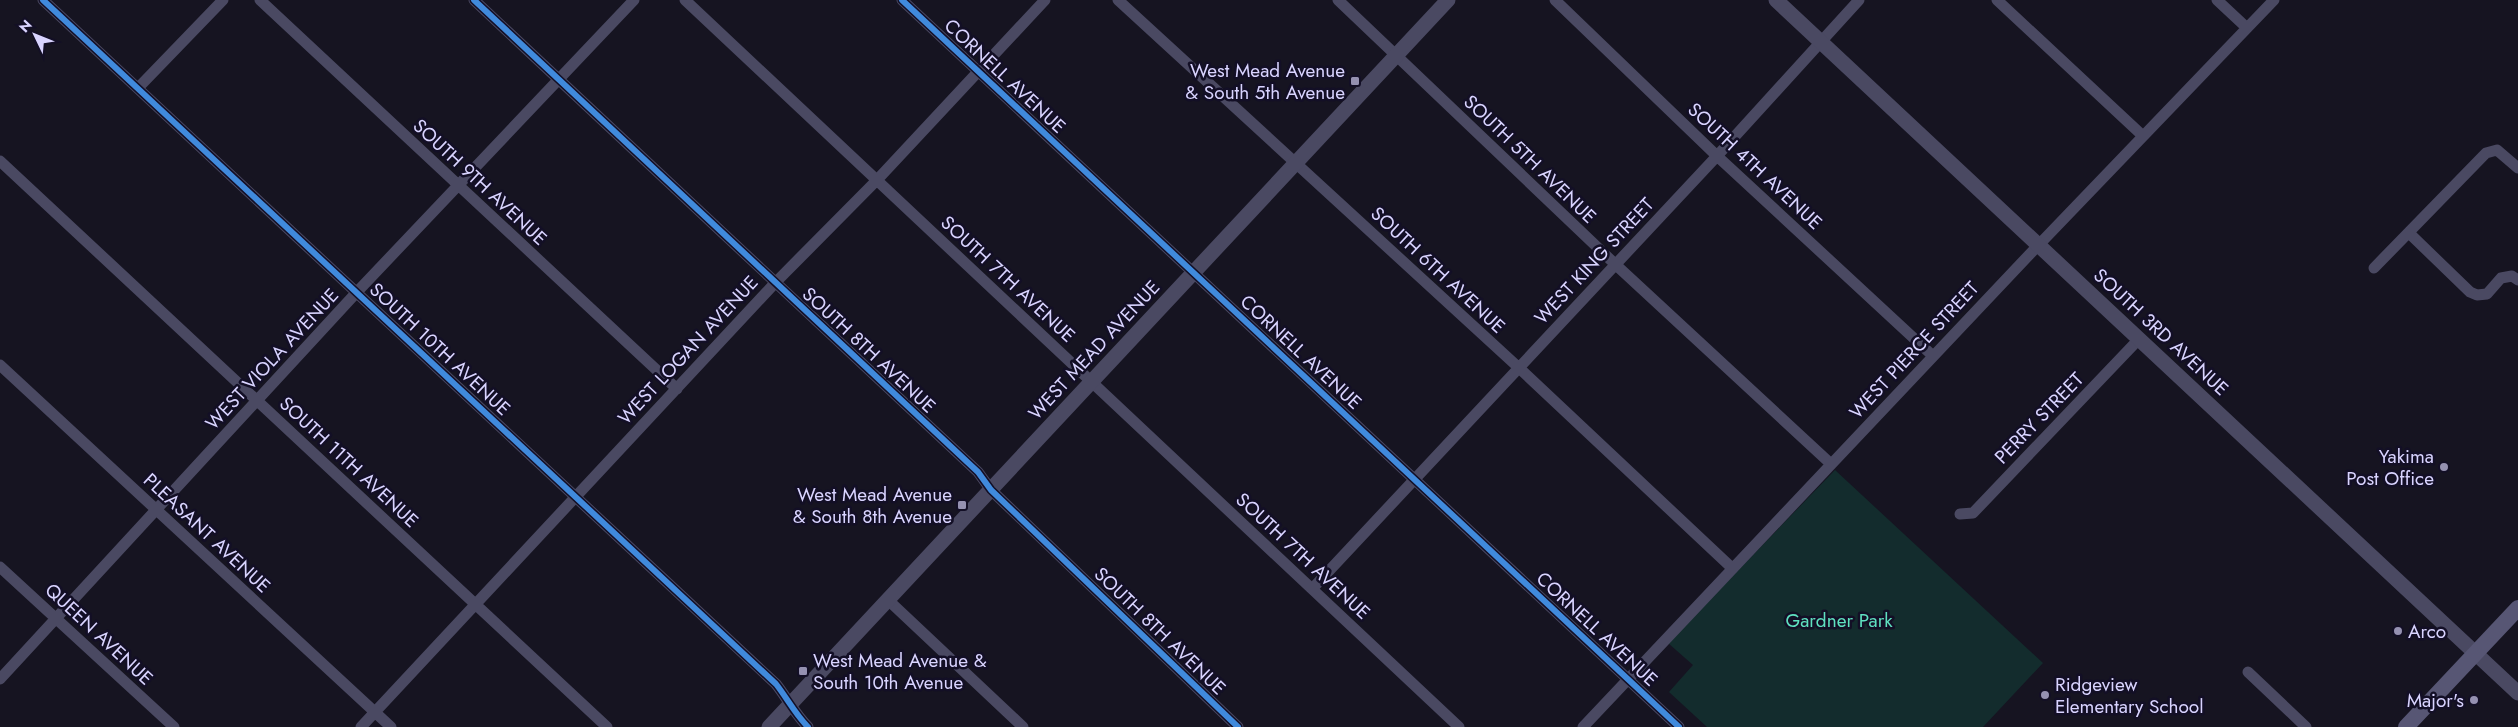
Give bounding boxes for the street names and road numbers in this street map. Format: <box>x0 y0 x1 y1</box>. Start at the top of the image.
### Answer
street label: CORNELL AVENUE <box>938 12 1072 140</box>
street label: SOUTH 5TH AVENUE <box>1458 89 1602 229</box>
street label: SOUTH 4TH AVENUE <box>1682 96 1828 236</box>
street label: SOUTH 9TH AVENUE <box>407 113 553 251</box>
street label: WEST KING STREET <box>1528 192 1660 330</box>
street label: SOUTH 6TH AVENUE <box>1365 200 1511 340</box>
street label: SOUTH 7TH AVENUE <box>935 209 1081 349</box>
street label: SOUTH 3RD AVENUE <box>2088 262 2234 402</box>
street label: WEST LOGAN AVENUE <box>612 269 764 431</box>
street label: WEST MEAD AVENUE <box>1022 274 1166 426</box>
street label: WEST PIERCE STREET <box>1843 275 1985 425</box>
street label: SOUTH 10TH AVENUE <box>363 276 517 422</box>
street label: SOUTH 8TH AVENUE <box>796 281 942 419</box>
street label: WEST VIOLA AVENUE <box>199 282 345 436</box>
street label: CORNELL AVENUE <box>1234 288 1368 416</box>
street label: PERRY STREET <box>1988 366 2090 470</box>
street label: SOUTH 11TH AVENUE <box>273 390 425 534</box>
street label: PLEASANT AVENUE <box>138 467 276 599</box>
street label: SOUTH 7TH AVENUE <box>1230 486 1376 626</box>
street label: SOUTH 8TH AVENUE <box>1088 561 1232 701</box>
street label: CORNELL AVENUE <box>1530 565 1664 693</box>
street label: QUEEN AVENUE <box>39 577 159 691</box>

